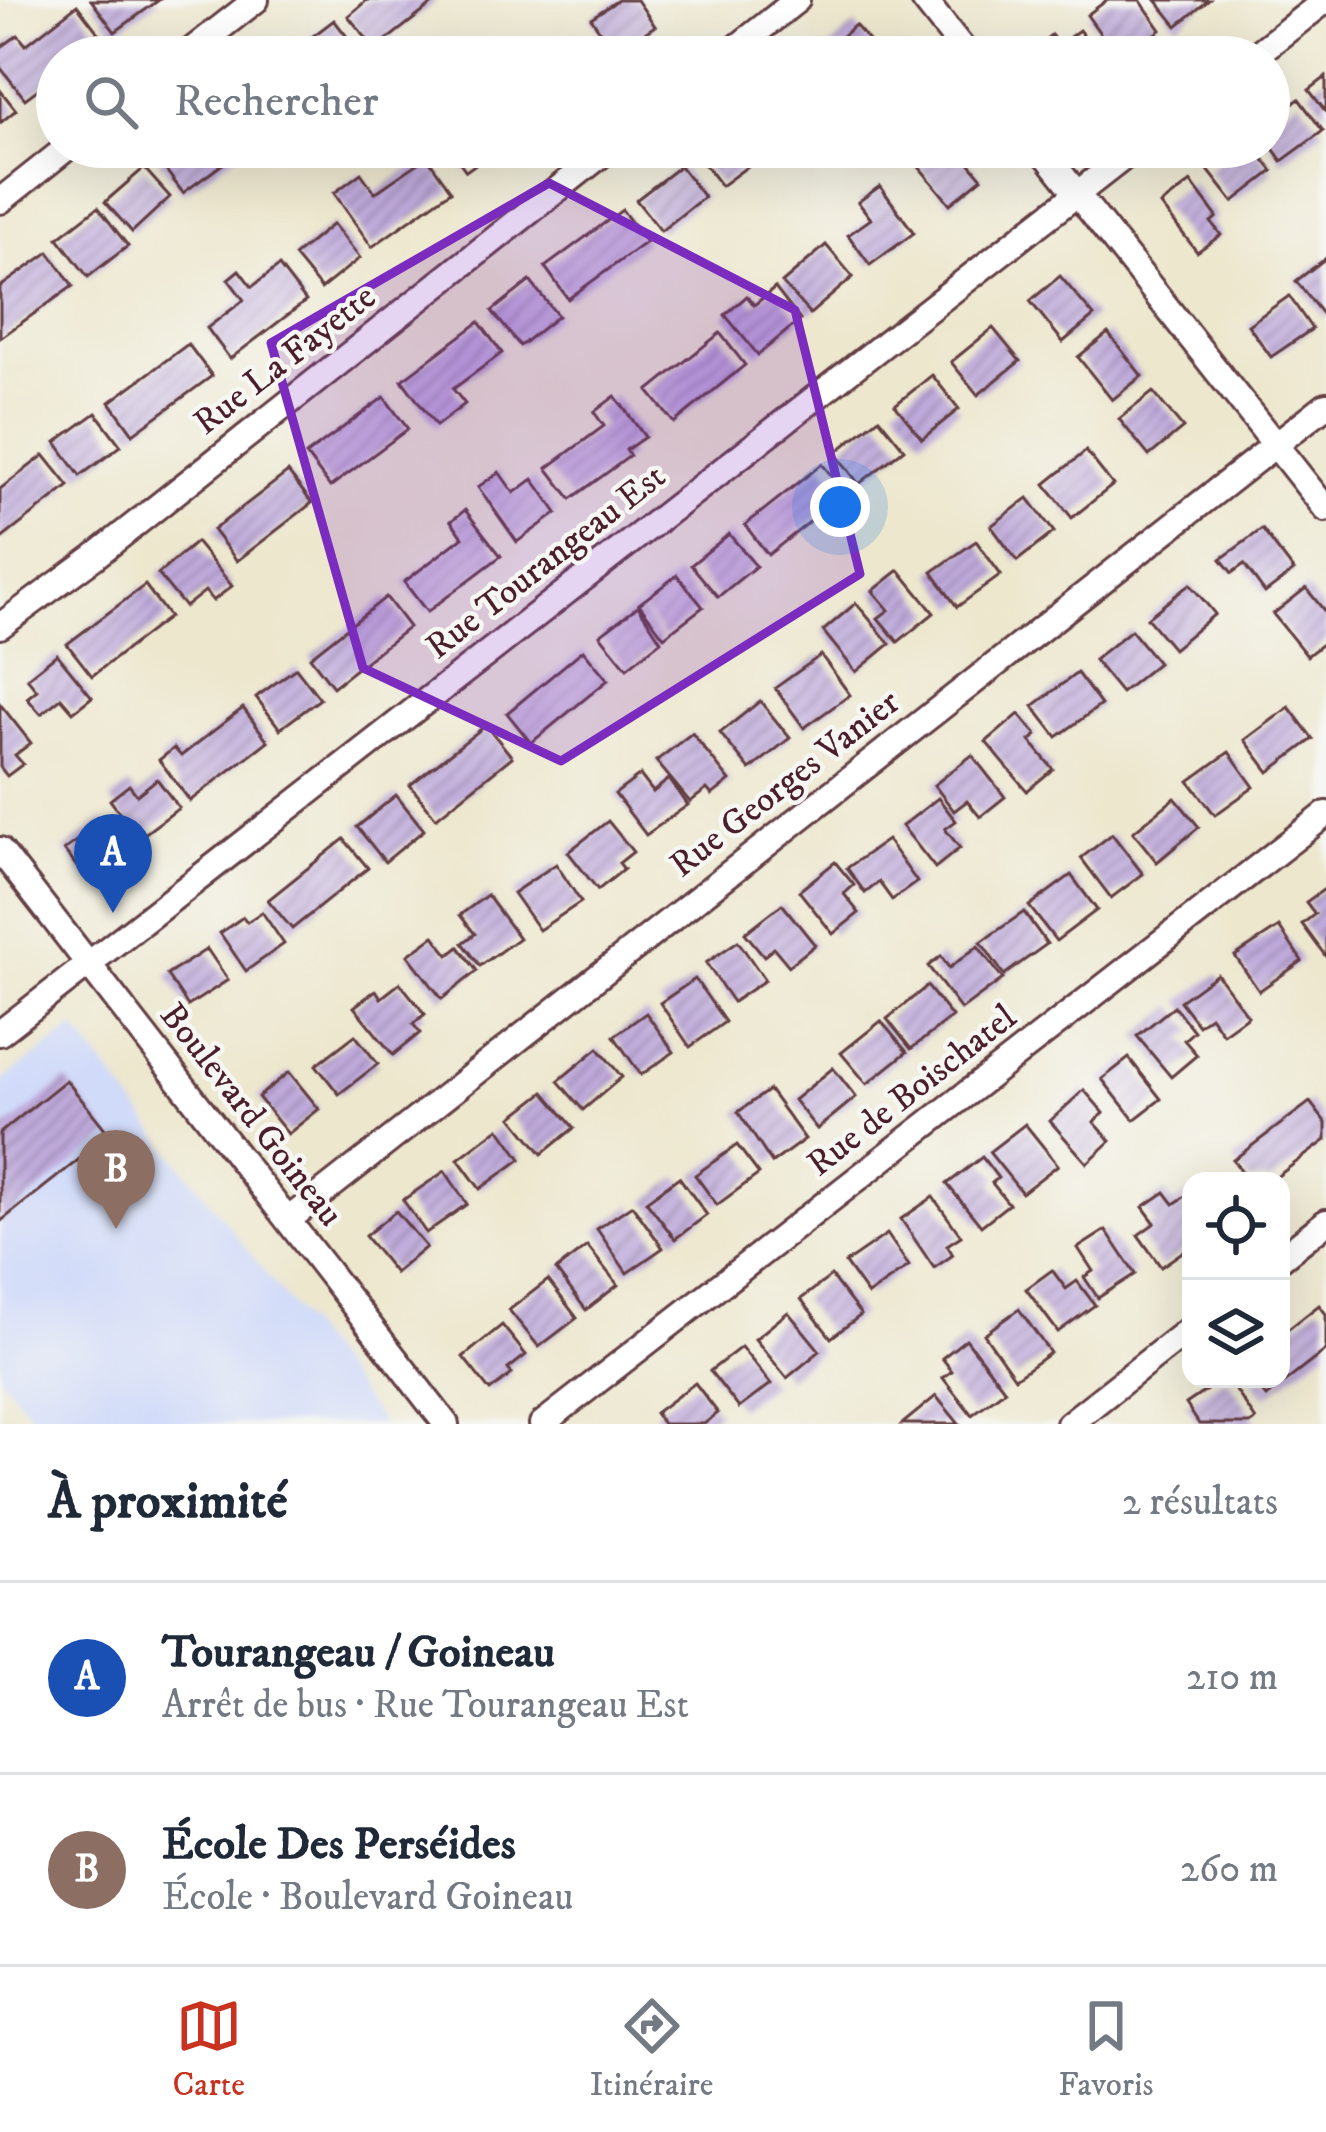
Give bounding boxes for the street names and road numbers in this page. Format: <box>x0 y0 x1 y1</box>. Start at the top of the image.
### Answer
street label: Rue La Fayette <box>185 275 385 445</box>
street label: Rue Tourangeau Est <box>417 454 675 670</box>
street label: Rue Georges Vanier <box>661 680 909 888</box>
street label: Boulevard Goineau <box>150 994 352 1236</box>
street label: Rue de Boischatel <box>798 995 1026 1187</box>

